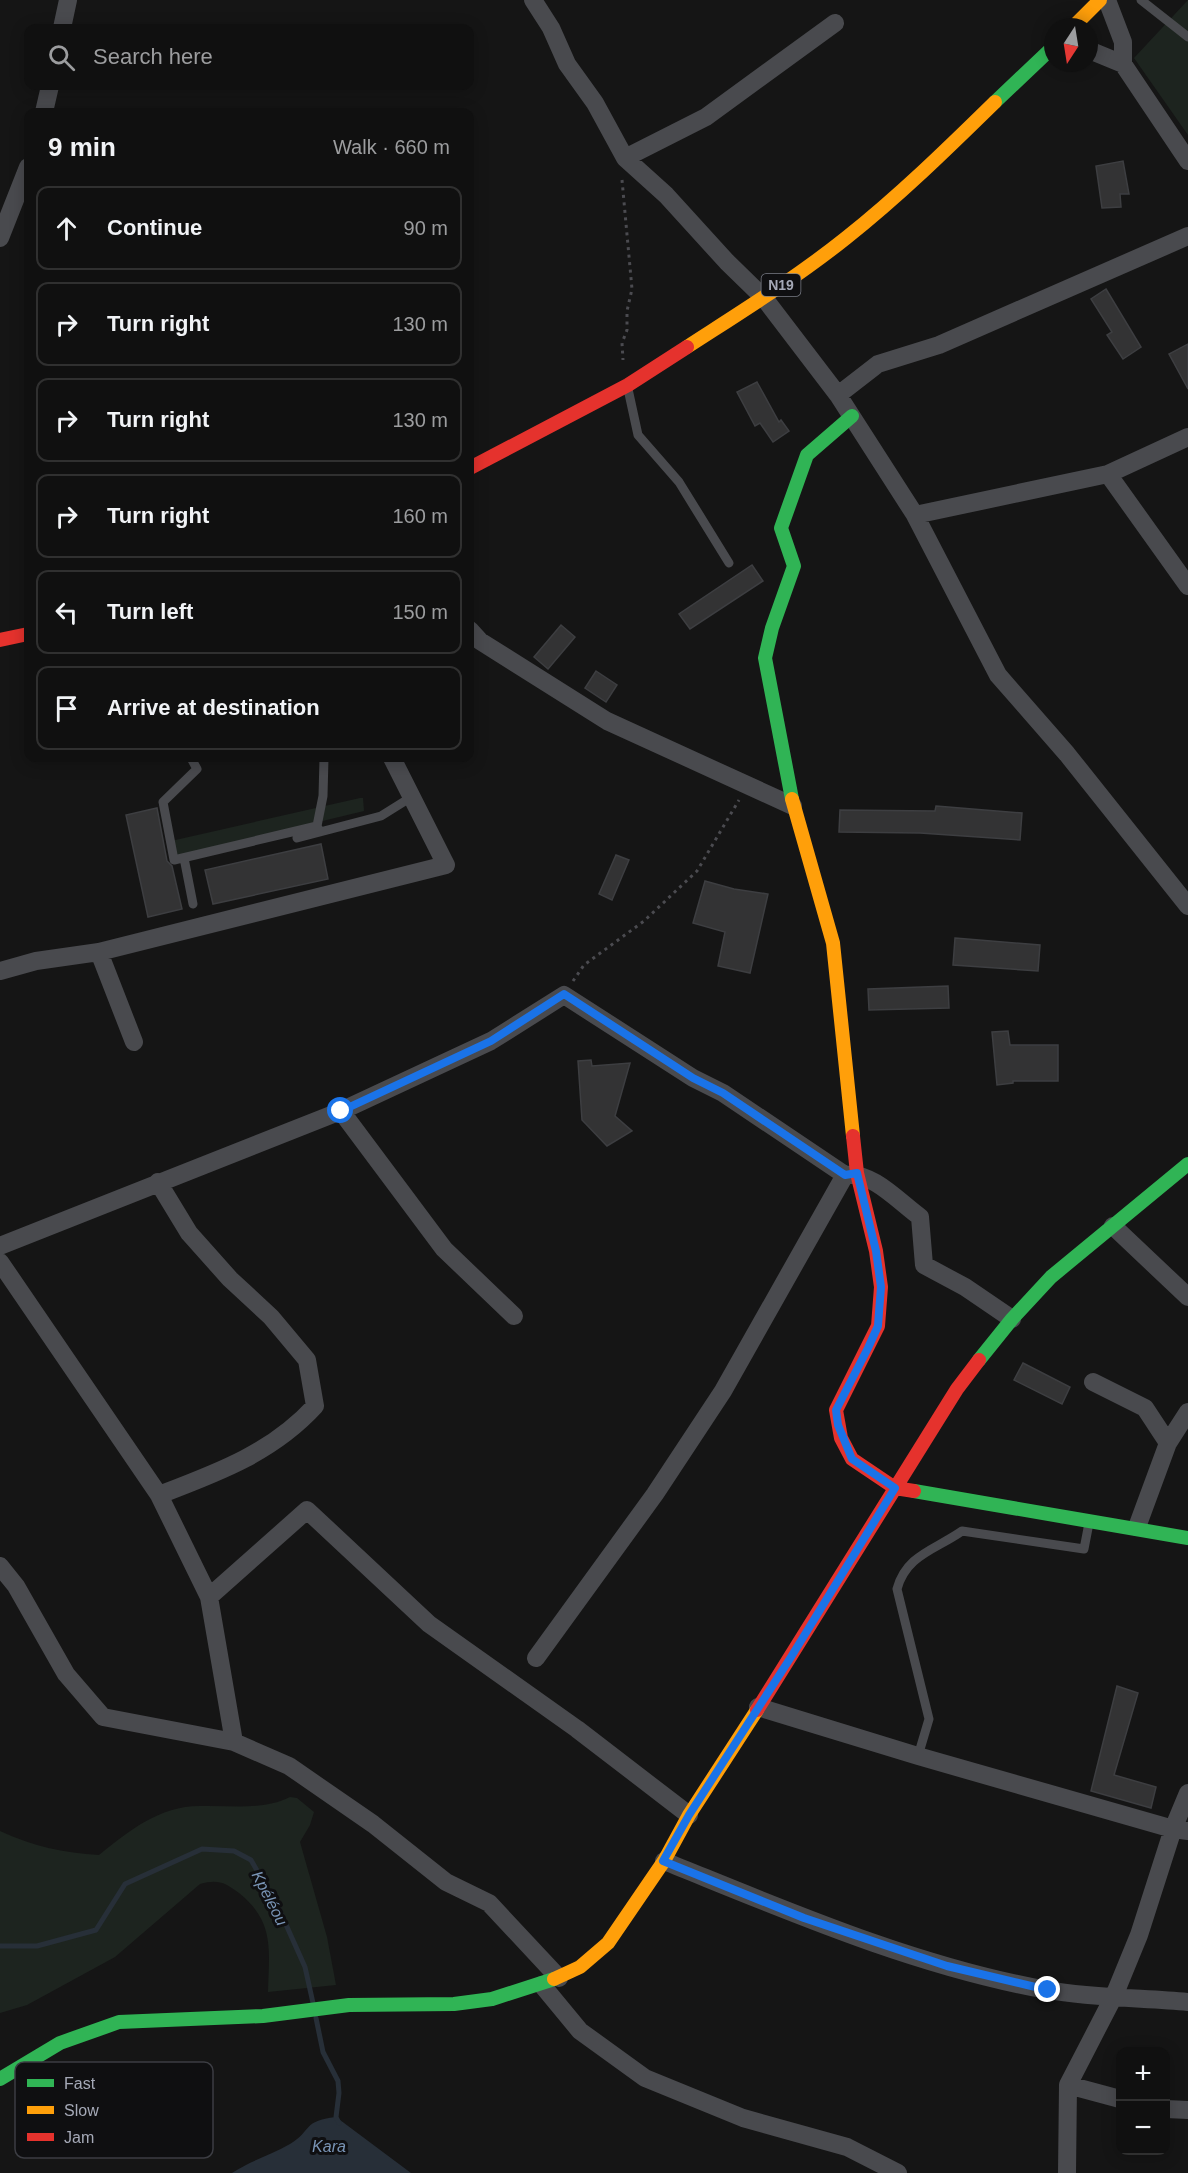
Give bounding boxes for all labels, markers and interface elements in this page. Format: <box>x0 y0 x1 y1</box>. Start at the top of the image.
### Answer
north arrow <box>1044 18 1098 72</box>
search box <box>24 24 474 90</box>
icon: search <box>45 41 78 74</box>
text: Search here <box>93 44 213 69</box>
text: 9 min <box>48 132 116 162</box>
text: Walk · 660 m <box>333 136 450 158</box>
icon: ahead <box>50 212 83 245</box>
text: Continue <box>107 215 202 240</box>
text: 90 m <box>404 217 448 239</box>
road number: N19 <box>762 274 800 296</box>
icon: right <box>50 308 83 341</box>
text: Turn right <box>107 311 209 336</box>
text: 130 m <box>392 313 448 335</box>
icon: right <box>50 404 83 437</box>
text: Turn right <box>107 407 209 432</box>
text: 130 m <box>392 409 448 431</box>
icon: right <box>50 500 83 533</box>
text: Turn right <box>107 503 209 528</box>
text: 160 m <box>392 505 448 527</box>
icon: left <box>50 596 83 629</box>
text: Turn left <box>107 599 193 624</box>
text: 150 m <box>392 601 448 623</box>
icon: arrive <box>50 692 83 725</box>
text: Arrive at destination <box>107 695 320 720</box>
route start <box>327 1097 353 1123</box>
water label: Kpéléou <box>249 1868 291 1928</box>
route end <box>1034 1976 1060 2002</box>
map controls <box>1116 2047 1170 2155</box>
button: + <box>1116 2047 1170 2101</box>
legend <box>15 2062 213 2158</box>
text: Fast <box>64 2075 96 2092</box>
button: − <box>1116 2101 1170 2155</box>
text: Slow <box>64 2102 99 2119</box>
text: Jam <box>64 2129 94 2146</box>
water label: Kara <box>312 2138 346 2155</box>

